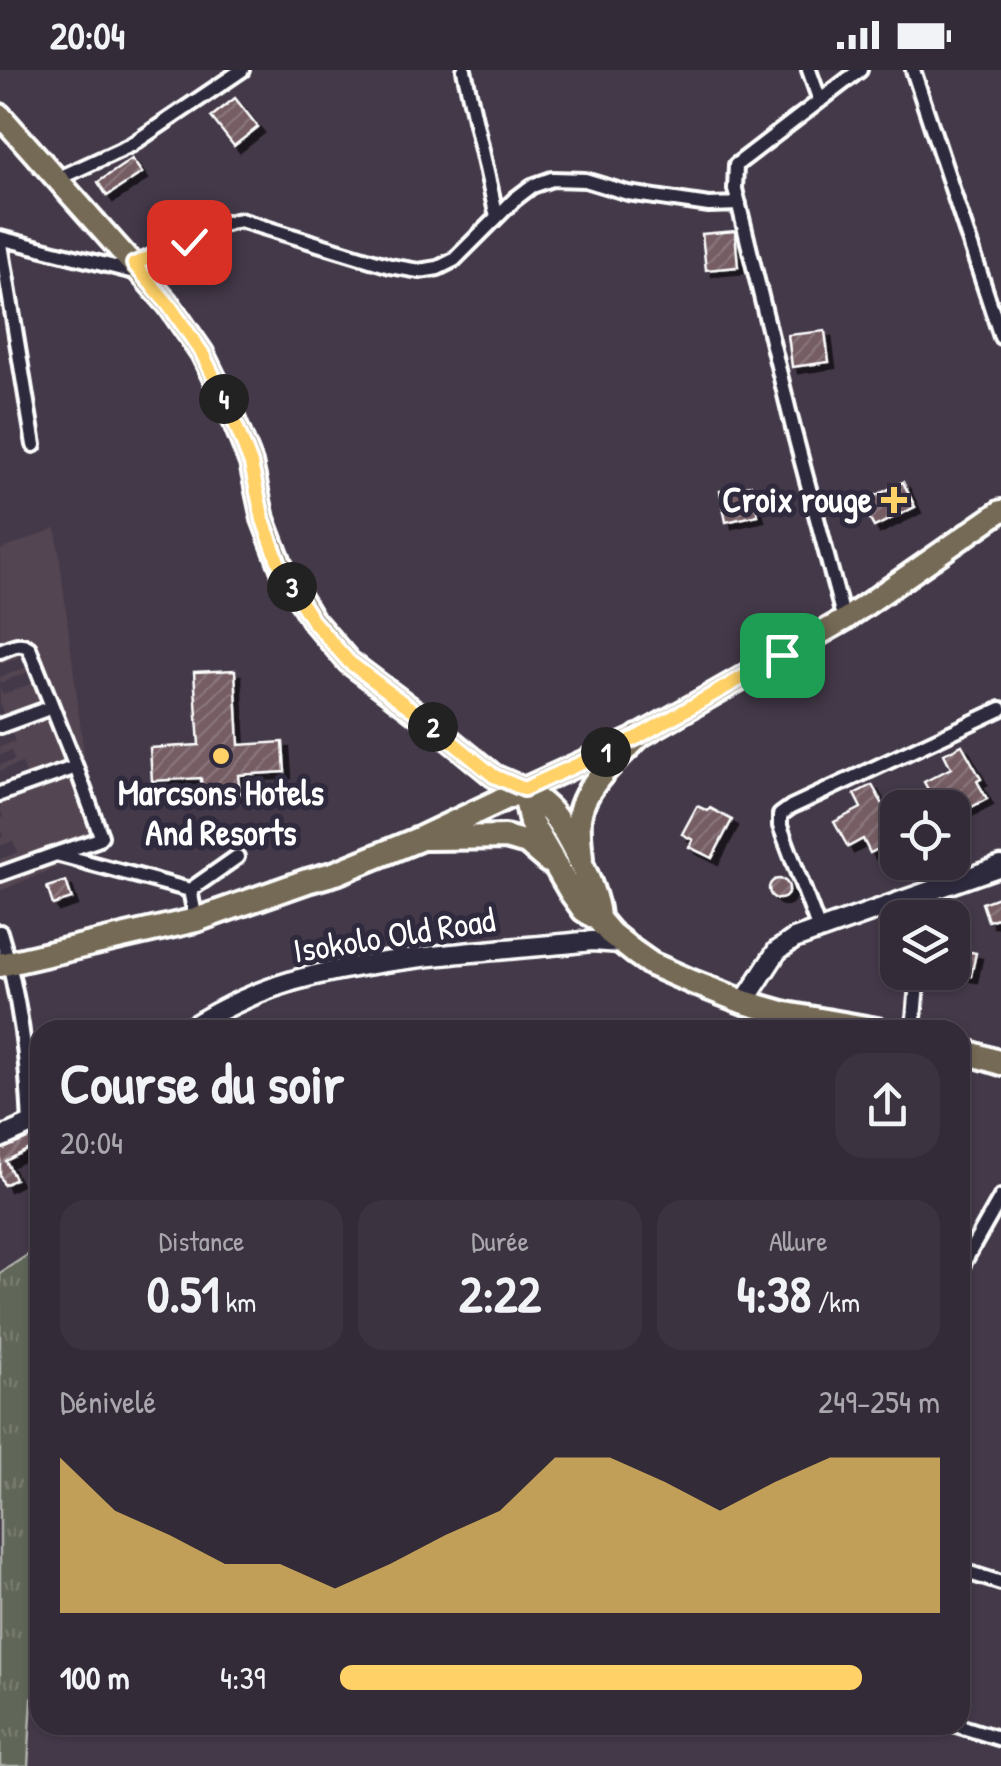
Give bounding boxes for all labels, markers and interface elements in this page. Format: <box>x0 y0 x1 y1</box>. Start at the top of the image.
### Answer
text: 20:04 <box>50 9 125 61</box>
pin <box>147 200 232 285</box>
icon: check <box>162 215 217 270</box>
pin: 4 <box>199 374 249 424</box>
text: 4 <box>219 380 229 418</box>
place label: Croix rouge <box>723 476 872 524</box>
marker: Croix rouge <box>881 487 907 513</box>
pin: 3 <box>267 562 317 612</box>
text: 3 <box>286 568 298 606</box>
pin <box>740 613 825 698</box>
icon: arrive <box>755 628 810 683</box>
pin: 2 <box>408 702 458 752</box>
text: 2 <box>426 708 440 746</box>
pin: 1 <box>581 727 631 777</box>
text: 1 <box>601 733 611 771</box>
marker: Marcsons Hotels And Resorts <box>210 745 232 767</box>
place label: Marcsons Hotels And Resorts <box>118 769 324 856</box>
map controls <box>880 790 970 990</box>
button: locate <box>880 790 970 880</box>
street label: Isokolo Old Road <box>290 895 498 974</box>
button: layers <box>880 900 970 990</box>
text: Course du soir <box>60 1046 344 1120</box>
button: share <box>835 1053 940 1158</box>
text: 20:04 <box>60 1121 123 1164</box>
text: Distance <box>159 1222 244 1260</box>
text: Durée <box>471 1222 529 1260</box>
text: Allure <box>769 1222 828 1260</box>
text: 0.51 <box>147 1260 219 1328</box>
text: 2:22 <box>459 1260 541 1328</box>
text: 4:38 <box>737 1260 811 1328</box>
text: km <box>219 1283 256 1321</box>
text: /km <box>811 1283 860 1321</box>
text: Dénivelé <box>60 1380 156 1423</box>
text: 249–254 m <box>818 1380 940 1423</box>
text: 100 m <box>60 1656 129 1699</box>
text: 4:39 <box>220 1656 266 1699</box>

